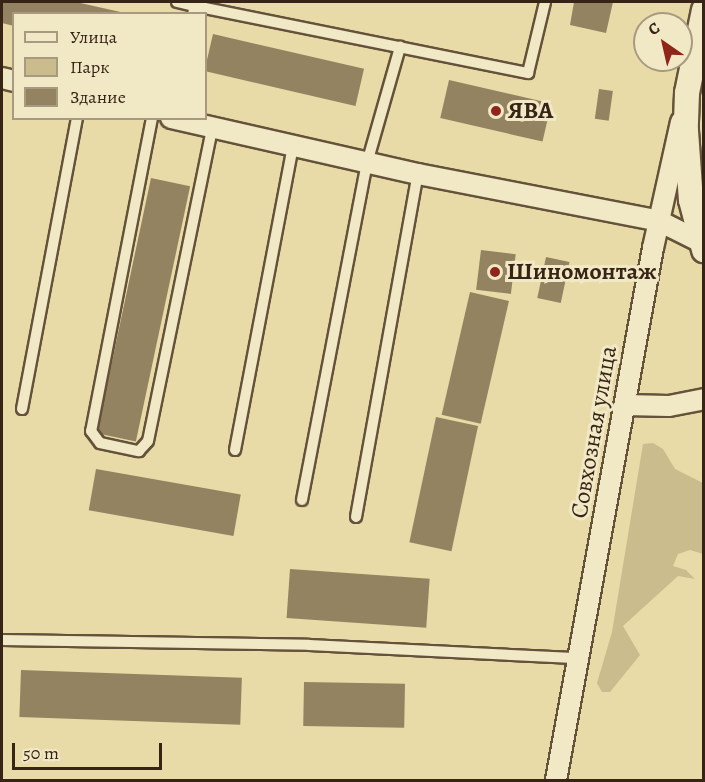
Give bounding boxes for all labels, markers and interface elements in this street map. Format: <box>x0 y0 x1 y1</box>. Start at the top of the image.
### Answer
legend <box>12 12 207 120</box>
north arrow <box>633 12 693 72</box>
text: С <box>644 17 664 41</box>
text: Улица <box>70 25 117 49</box>
text: Парк <box>70 55 110 79</box>
text: Здание <box>70 85 126 109</box>
place label: ЯВА <box>508 97 553 125</box>
marker: ЯВА <box>489 104 503 118</box>
place label: Шиномонтаж <box>507 258 657 286</box>
marker: Шиномонтаж <box>488 265 502 279</box>
street label: Совхозная улица <box>565 344 623 520</box>
scale bar <box>15 731 165 769</box>
text: 50 m <box>23 741 59 765</box>

